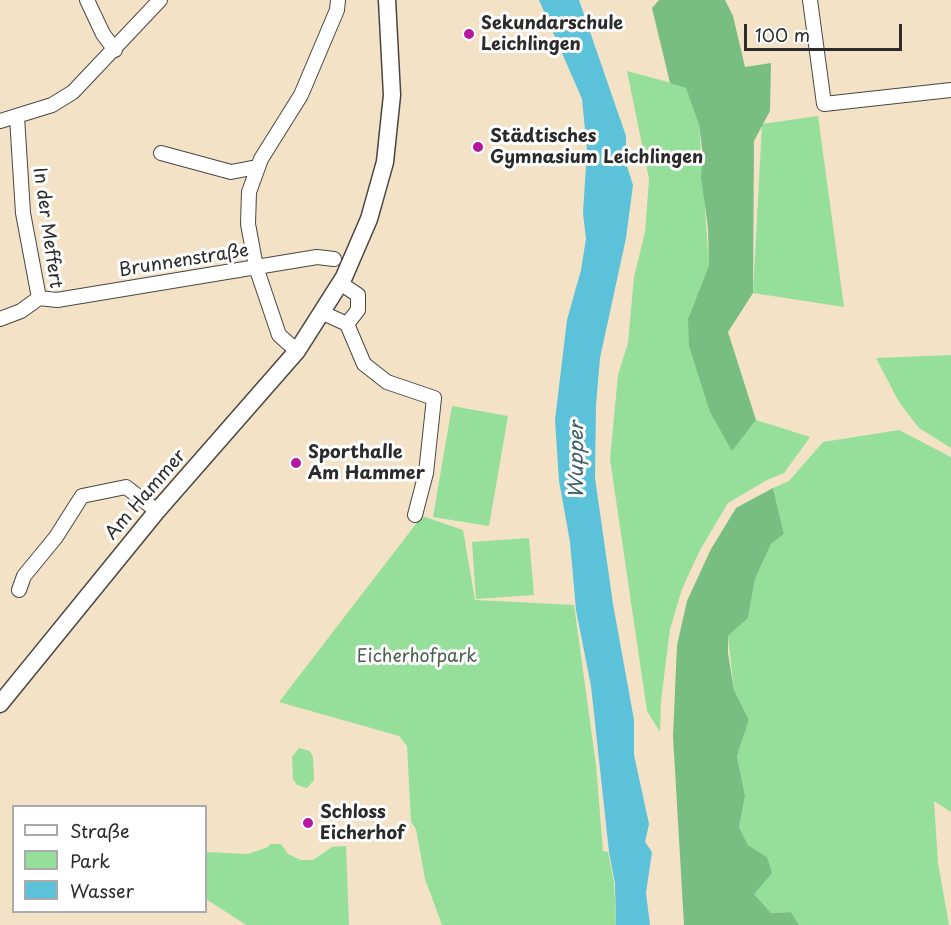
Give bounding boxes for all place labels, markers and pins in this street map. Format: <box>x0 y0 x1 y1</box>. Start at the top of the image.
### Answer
place label: Sekundarschule Leichlingen <box>481 13 623 56</box>
marker: Sekundarschule Leichlingen <box>462 27 476 41</box>
place label: Städtisches Gymnasium Leichlingen <box>490 126 703 168</box>
marker: Städtisches Gymnasium Leichlingen <box>471 140 485 154</box>
place label: Sporthalle Am Hammer <box>308 442 425 484</box>
marker: Sporthalle Am Hammer <box>289 456 303 470</box>
place label: Schloss Eicherhof <box>320 802 405 844</box>
marker: Schloss Eicherhof <box>301 816 315 830</box>

